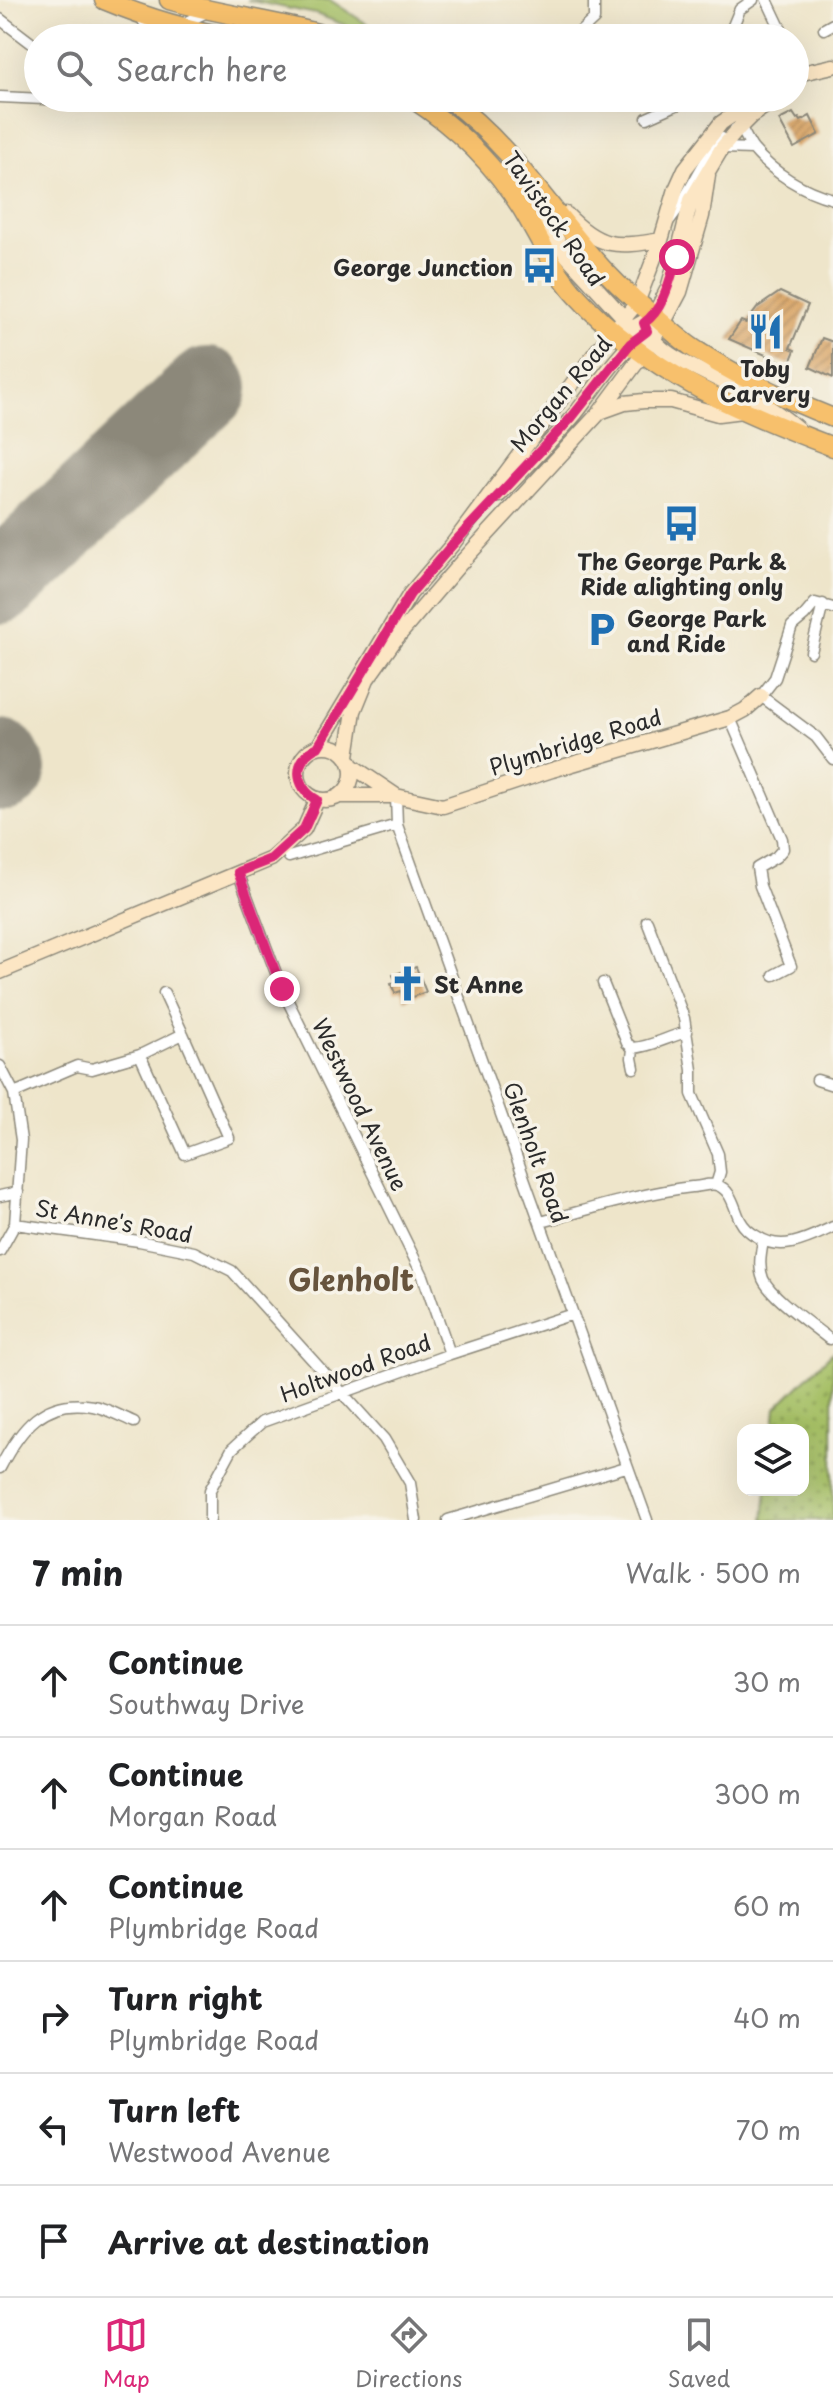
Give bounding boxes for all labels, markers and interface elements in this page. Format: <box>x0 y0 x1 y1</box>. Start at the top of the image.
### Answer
search box <box>24 24 809 112</box>
icon: search <box>52 46 96 90</box>
text: Search here <box>116 46 288 91</box>
street label: Tavistock Road <box>496 144 614 292</box>
route start <box>659 239 695 275</box>
bus stop icon: George Junction <box>520 247 558 285</box>
place label: George Junction <box>333 250 513 283</box>
restaurant icon: Toby Carvery <box>746 312 784 350</box>
street label: Morgan Road <box>501 327 619 458</box>
place label: Toby Carvery <box>720 351 810 409</box>
bus stop icon: The George Park & Ride alighting only <box>663 505 701 543</box>
place label: The George Park & Ride alighting only <box>577 544 787 602</box>
place label: George Park and Ride <box>627 601 767 659</box>
parking icon: George Park and Ride <box>582 611 620 649</box>
street label: Plymbridge Road <box>485 699 665 783</box>
church icon: St Anne <box>389 964 427 1002</box>
place label: St Anne <box>434 967 523 1000</box>
route end <box>264 971 300 1007</box>
street label: Westwood Avenue <box>305 1012 417 1196</box>
street label: Glenholt Road <box>496 1076 578 1228</box>
street label: St Anne's Road <box>33 1190 195 1250</box>
district label: Glenholt <box>288 1256 414 1301</box>
street label: Holtwood Road <box>275 1324 435 1410</box>
map controls <box>737 1424 809 1496</box>
button: layers <box>737 1424 809 1496</box>
text: 7 min <box>32 1546 123 1598</box>
text: Walk · 500 m <box>626 1553 801 1592</box>
text: Continue <box>108 1639 243 1684</box>
icon: ahead <box>32 1659 76 1703</box>
text: 30 m <box>733 1662 801 1701</box>
text: Southway Drive <box>108 1684 305 1723</box>
text: Continue <box>108 1751 243 1796</box>
icon: ahead <box>32 1771 76 1815</box>
text: 300 m <box>714 1774 801 1813</box>
text: Morgan Road <box>108 1796 277 1835</box>
text: Continue <box>108 1863 243 1908</box>
icon: ahead <box>32 1883 76 1927</box>
text: 60 m <box>733 1886 801 1925</box>
text: Plymbridge Road <box>108 1908 319 1947</box>
text: Turn right <box>108 1975 263 2020</box>
icon: right <box>32 1995 76 2039</box>
text: 40 m <box>733 1998 801 2037</box>
text: Plymbridge Road <box>108 2020 319 2059</box>
text: Turn left <box>108 2087 240 2132</box>
icon: left <box>32 2107 76 2151</box>
text: 70 m <box>736 2110 801 2149</box>
text: Westwood Avenue <box>108 2132 331 2171</box>
icon: arrive <box>32 2219 76 2263</box>
text: Arrive at destination <box>108 2219 430 2264</box>
tab: Map <box>103 2313 150 2394</box>
tab: Directions <box>355 2313 462 2394</box>
tab: Saved <box>668 2313 730 2394</box>

